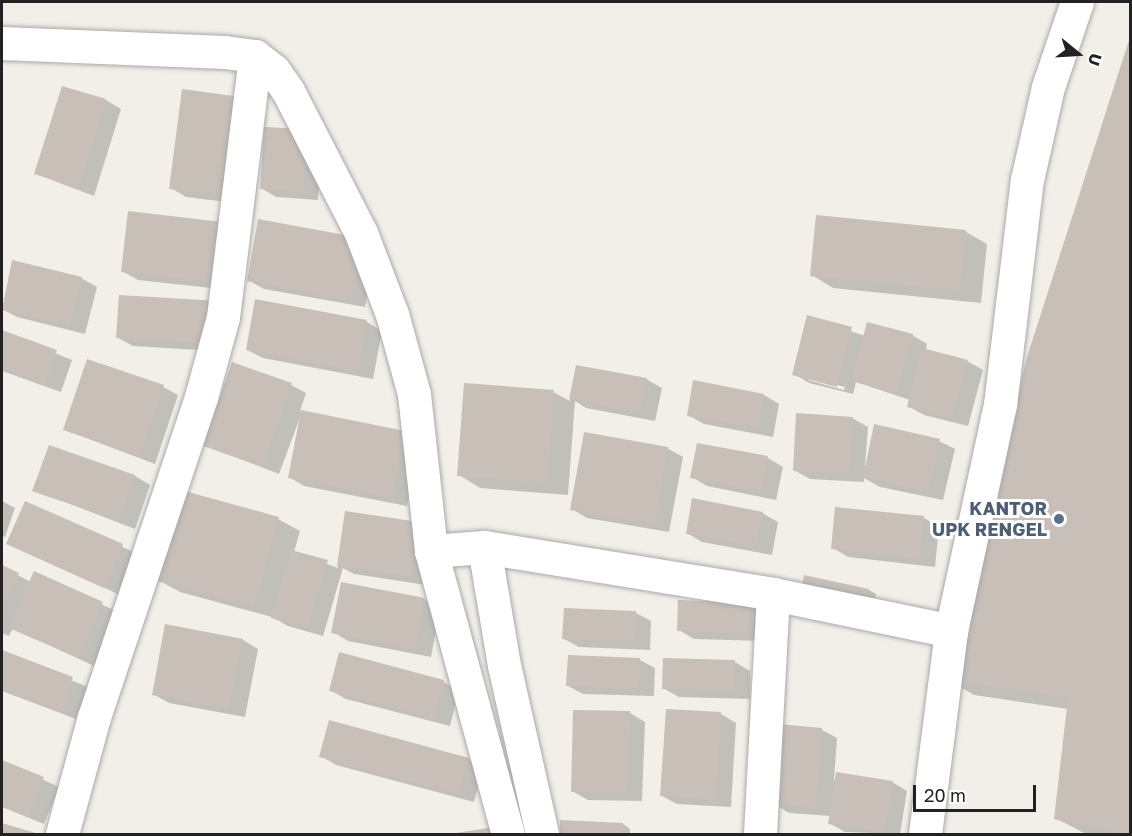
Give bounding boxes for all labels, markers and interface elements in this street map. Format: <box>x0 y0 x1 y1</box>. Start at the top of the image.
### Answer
north arrow <box>1048 24 1108 84</box>
text: U <box>1084 51 1106 68</box>
place label: KANTOR UPK RENGEL <box>932 498 1047 540</box>
marker: KANTOR UPK RENGEL <box>1052 512 1066 526</box>
scale bar <box>916 773 1039 811</box>
text: 20 m <box>924 784 966 806</box>

